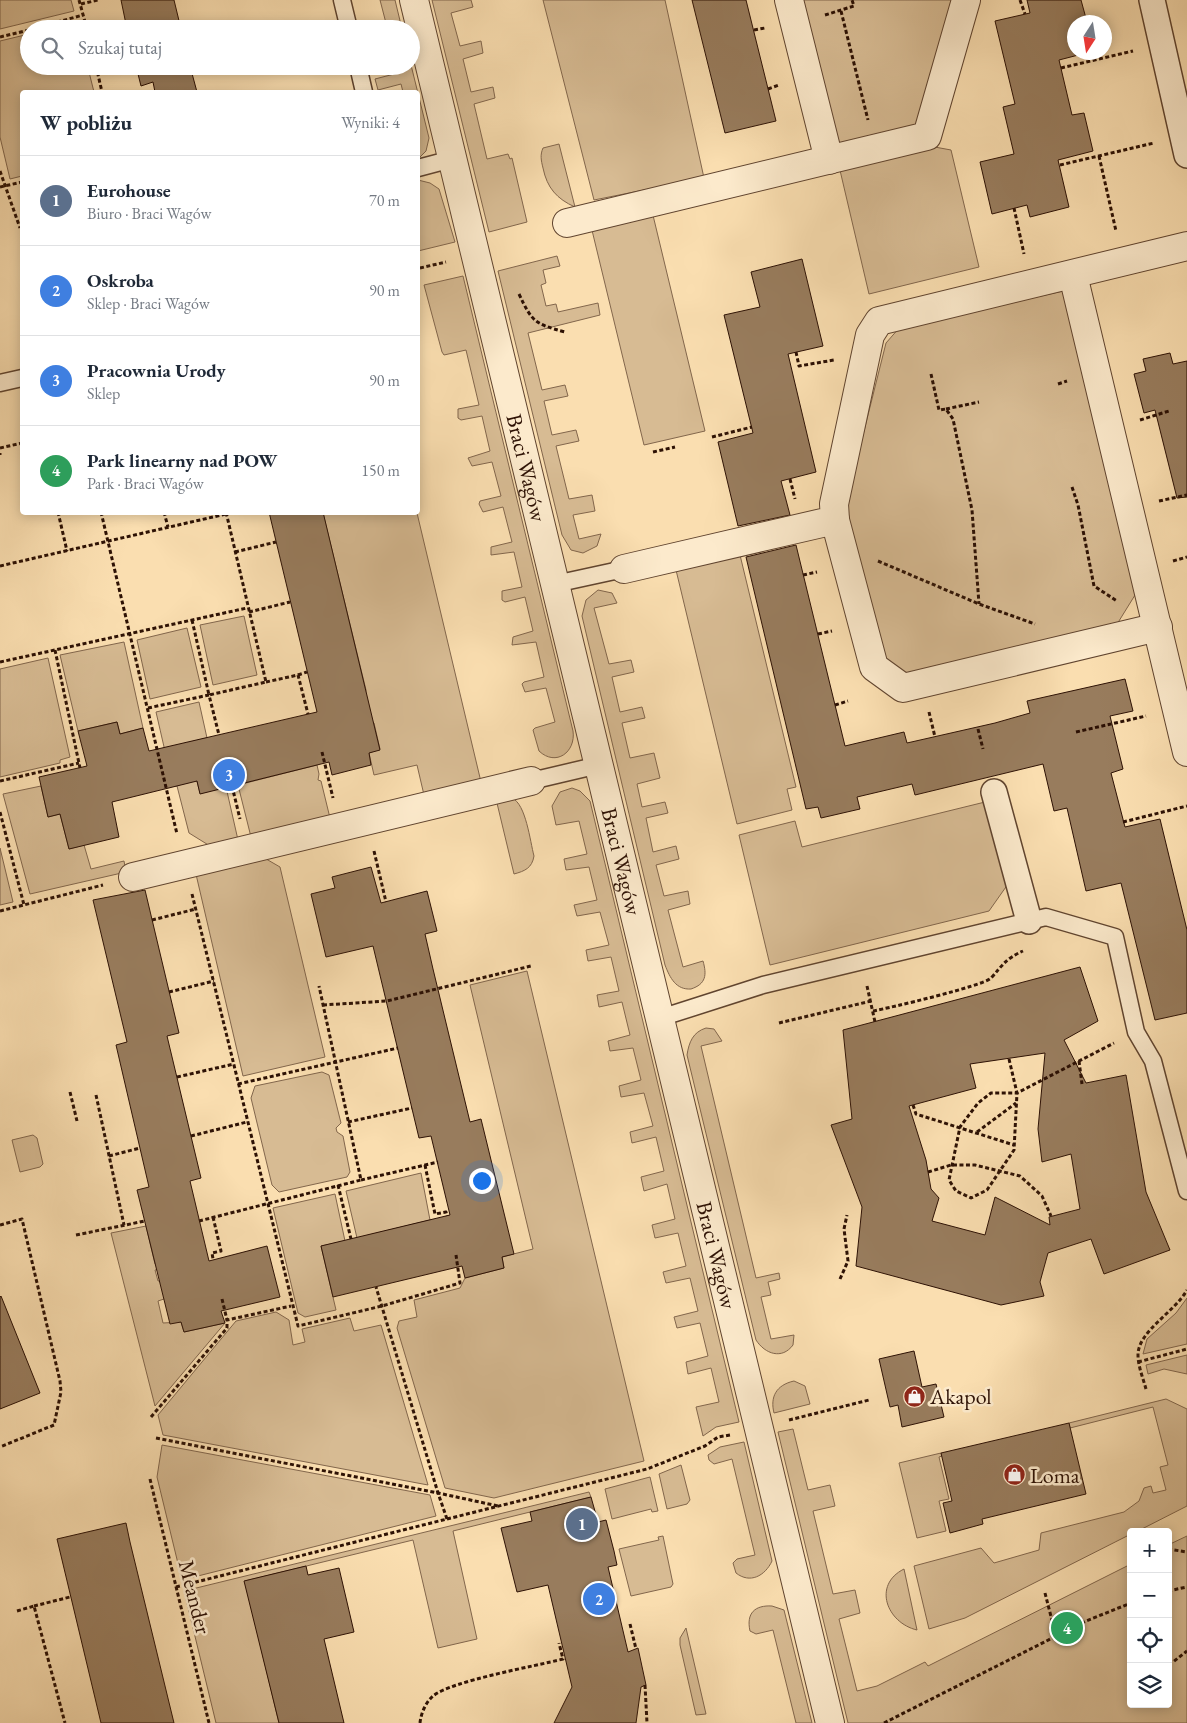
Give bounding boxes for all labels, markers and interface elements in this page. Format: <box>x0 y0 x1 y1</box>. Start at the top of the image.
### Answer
north arrow <box>1067 15 1112 60</box>
search box <box>20 20 420 75</box>
icon: search <box>38 34 66 62</box>
text: Szukaj tutaj <box>78 35 162 60</box>
text: W pobliżu <box>40 109 132 136</box>
text: Wyniki: 4 <box>341 112 400 133</box>
text: Eurohouse <box>87 178 171 203</box>
text: 1 <box>52 190 60 211</box>
text: 70 m <box>369 190 400 211</box>
text: Biuro · Braci Wagów <box>87 203 211 224</box>
text: Oskroba <box>87 268 154 293</box>
text: 2 <box>52 280 60 301</box>
text: 90 m <box>369 280 400 301</box>
text: Sklep · Braci Wagów <box>87 293 210 314</box>
text: Pracownia Urody <box>87 358 226 383</box>
text: 3 <box>52 370 60 391</box>
text: 90 m <box>369 370 400 391</box>
text: Sklep <box>87 383 120 404</box>
street label: Braci Wagów <box>500 411 554 525</box>
text: Park linearny nad POW <box>87 448 278 473</box>
text: 4 <box>52 460 60 481</box>
text: 150 m <box>361 460 400 481</box>
text: Park · Braci Wagów <box>87 473 204 494</box>
pin: 3 <box>213 756 245 794</box>
street label: Braci Wagów <box>595 804 649 919</box>
your location <box>469 1168 495 1194</box>
street label: Braci Wagów <box>690 1198 744 1313</box>
place label: Akapol <box>929 1382 992 1411</box>
shop icon: Akapol <box>902 1384 926 1408</box>
place label: Loma <box>1030 1461 1080 1490</box>
shop icon: Loma <box>1002 1463 1026 1487</box>
pin: 1 <box>566 1505 598 1543</box>
map controls <box>1127 1528 1172 1708</box>
button: + <box>1127 1528 1172 1573</box>
street label: Meander <box>172 1557 218 1638</box>
button: − <box>1127 1573 1172 1618</box>
pin: 2 <box>583 1580 615 1618</box>
pin: 4 <box>1051 1609 1083 1647</box>
button: locate <box>1127 1618 1172 1663</box>
button: layers <box>1127 1663 1172 1708</box>

